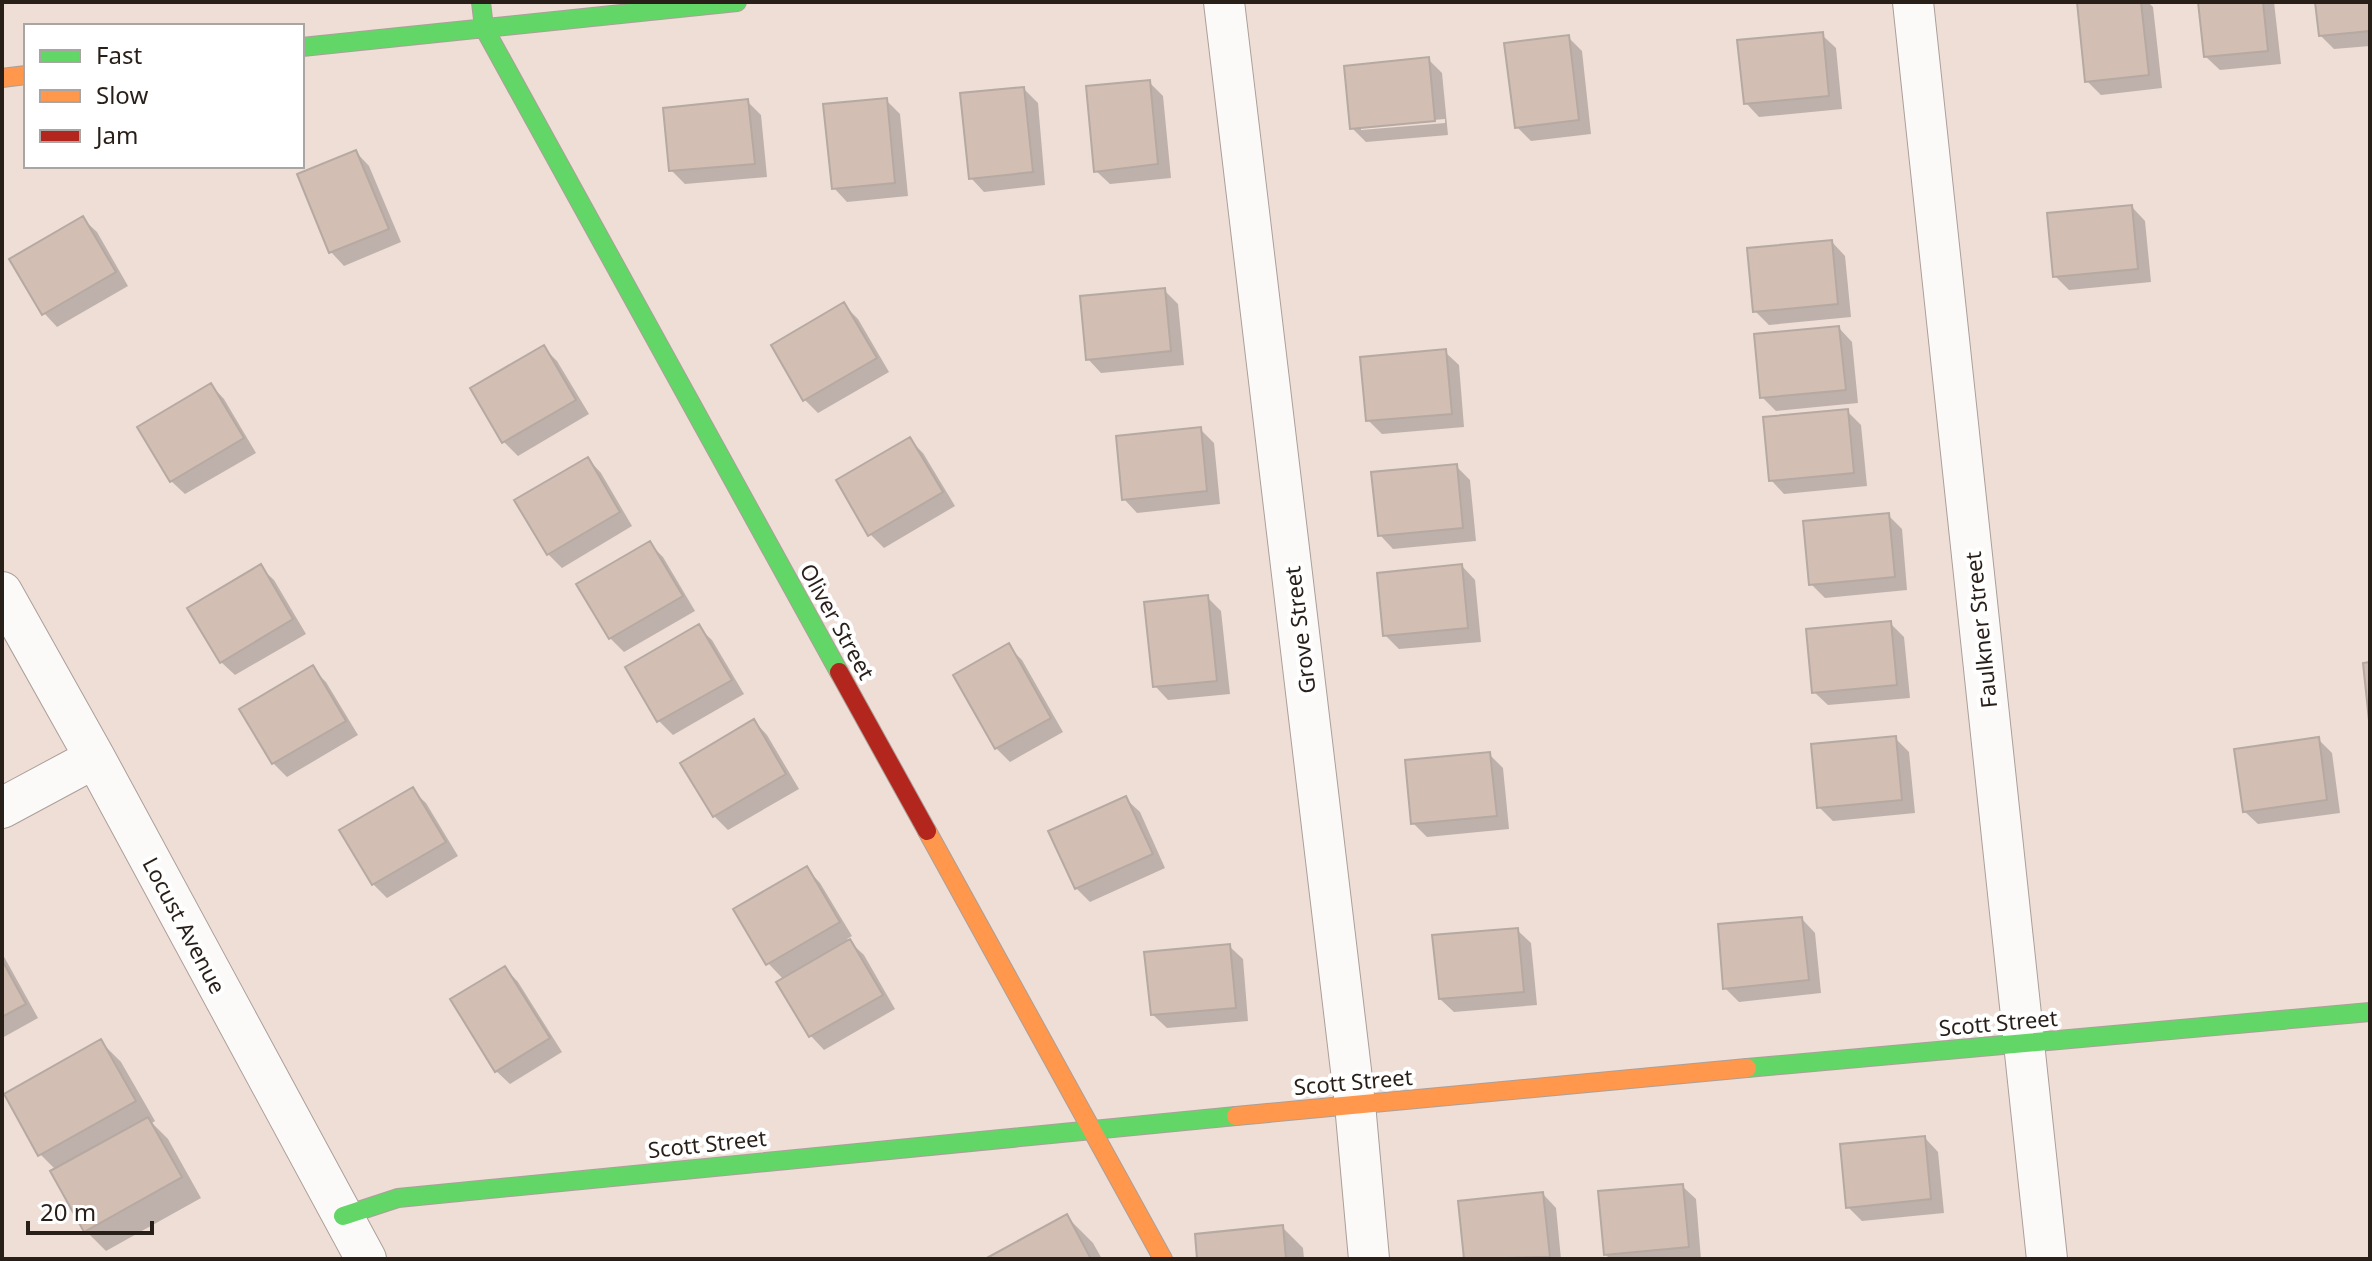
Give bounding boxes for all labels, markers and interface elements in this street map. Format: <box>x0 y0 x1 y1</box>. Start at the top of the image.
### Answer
legend <box>24 24 304 168</box>
text: Fast <box>96 38 142 71</box>
text: Slow <box>96 78 148 111</box>
text: Jam <box>94 118 138 151</box>
street label: Faulkner Street <box>1957 550 2003 710</box>
street label: Oliver Street <box>794 558 882 684</box>
street label: Grove Street <box>1276 564 1322 695</box>
street label: Locust Avenue <box>136 852 234 998</box>
street label: Scott Street <box>1937 1002 2059 1042</box>
street label: Scott Street <box>1292 1061 1414 1101</box>
street label: Scott Street <box>646 1122 768 1164</box>
scale bar <box>28 1185 152 1235</box>
text: 20 m <box>40 1195 96 1228</box>

